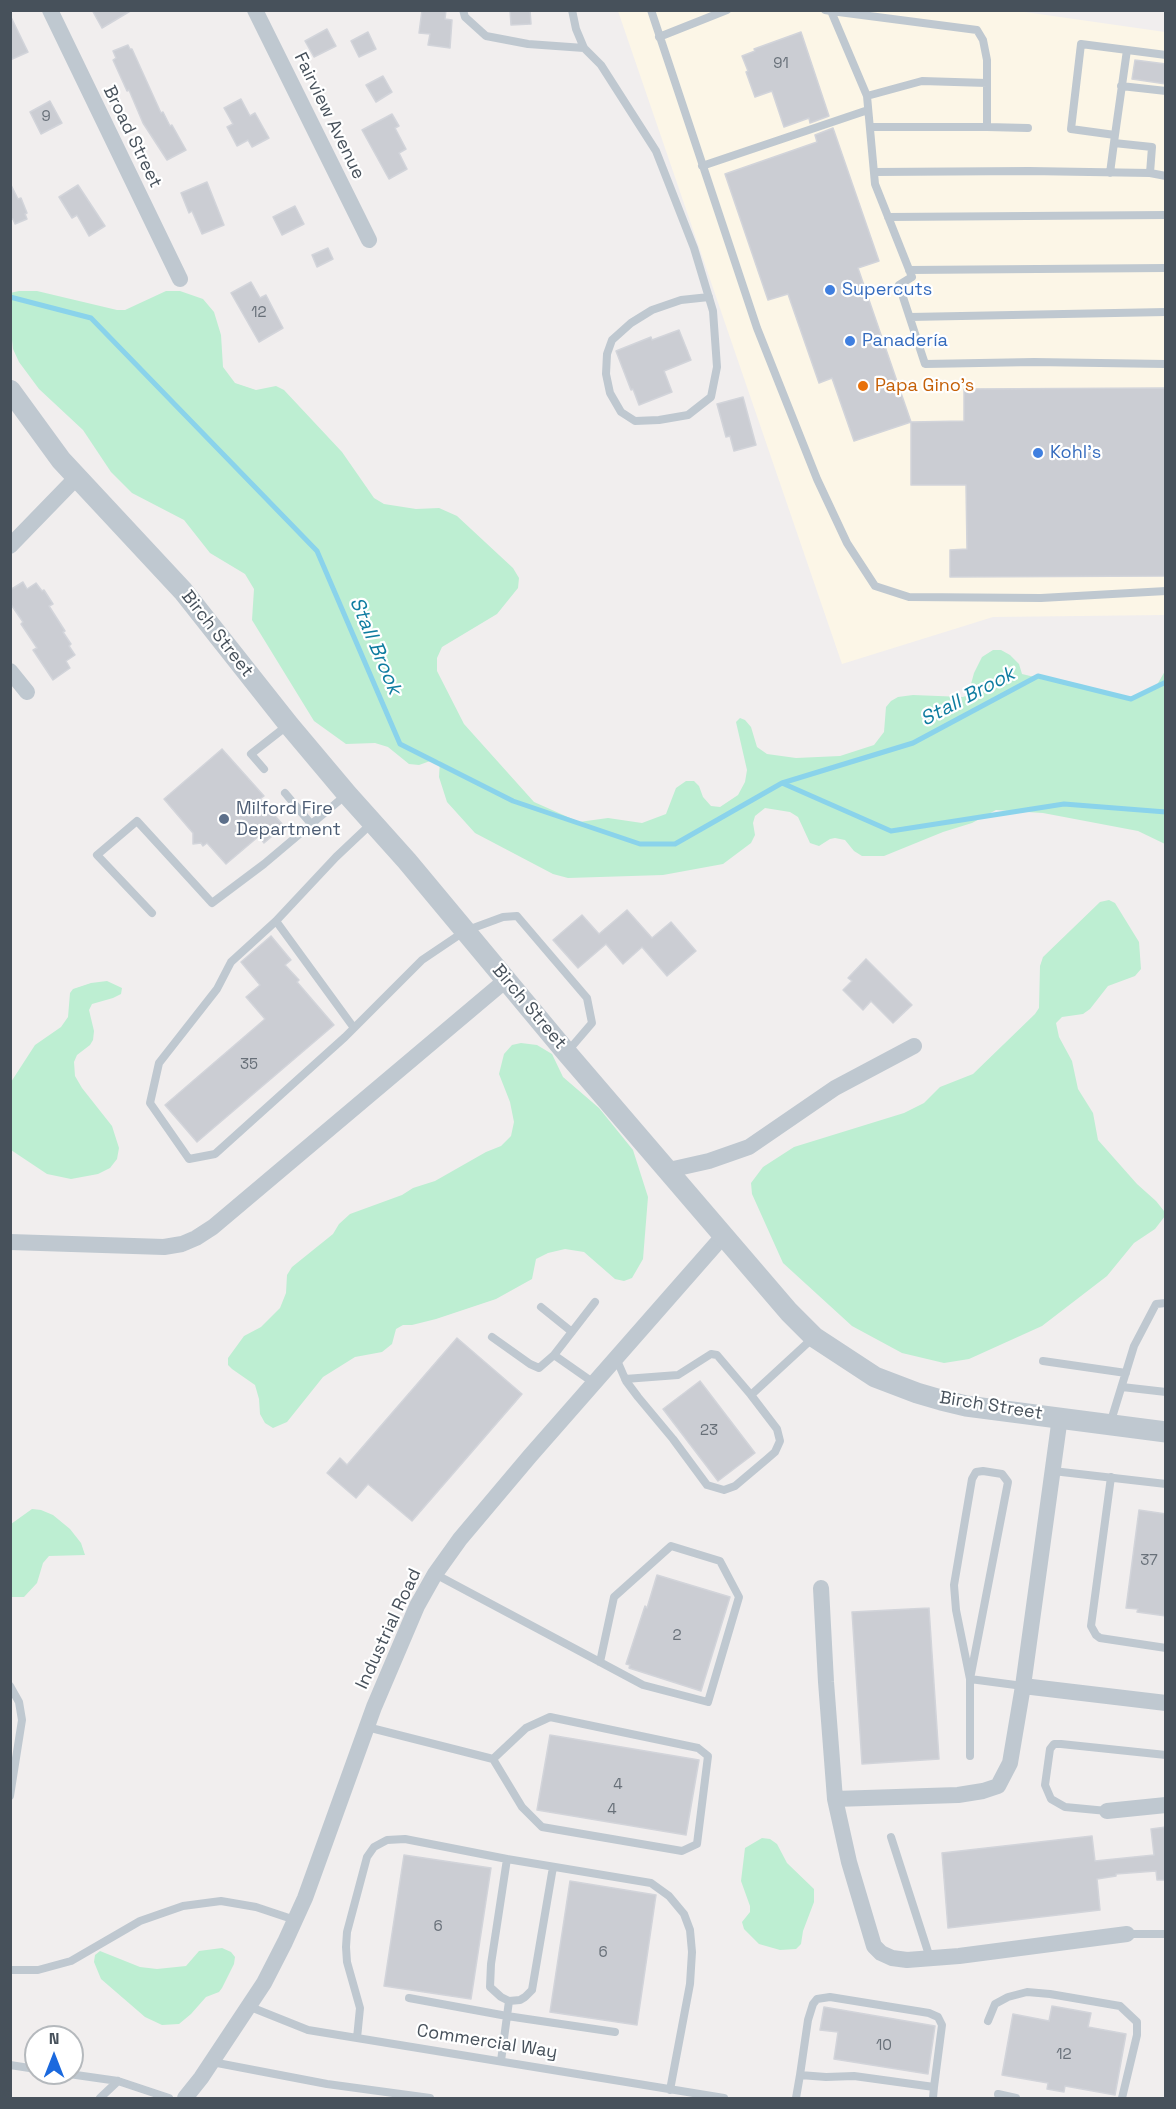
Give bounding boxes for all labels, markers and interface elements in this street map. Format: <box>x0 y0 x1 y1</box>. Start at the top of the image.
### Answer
street label: Fairview Avenue <box>289 49 369 183</box>
house number: 91 <box>773 55 789 73</box>
street label: Broad Street <box>98 82 166 192</box>
house number: 9 <box>41 108 51 126</box>
place label: Supercuts <box>842 279 932 301</box>
marker: Supercuts <box>823 283 837 297</box>
house number: 12 <box>251 304 267 322</box>
place label: Panadería <box>862 330 948 352</box>
marker: Panadería <box>843 334 857 348</box>
place label: Papa Gino's <box>875 375 974 397</box>
marker: Papa Gino's <box>856 379 870 393</box>
place label: Kohl's <box>1050 442 1101 464</box>
marker: Kohl's <box>1031 446 1045 460</box>
street label: Birch Street <box>176 586 258 682</box>
water label: Stall Brook <box>344 594 406 698</box>
water label: Stall Brook <box>917 662 1019 732</box>
place label: Milford Fire Department <box>236 798 341 840</box>
marker: Milford Fire Department <box>217 812 231 826</box>
street label: Birch Street <box>487 960 571 1054</box>
house number: 35 <box>240 1056 258 1074</box>
street label: Birch Street <box>938 1387 1044 1425</box>
house number: 23 <box>700 1422 718 1440</box>
house number: 37 <box>1140 1552 1158 1570</box>
street label: Industrial Road <box>352 1565 426 1693</box>
house number: 2 <box>672 1627 682 1645</box>
house number: 4 <box>613 1776 623 1794</box>
house number: 4 <box>607 1801 617 1819</box>
house number: 6 <box>433 1918 443 1936</box>
house number: 6 <box>598 1944 608 1962</box>
street label: Commercial Way <box>415 2020 559 2064</box>
north arrow <box>24 2025 84 2085</box>
text: N <box>49 2028 59 2049</box>
house number: 10 <box>876 2037 892 2055</box>
house number: 12 <box>1056 2046 1072 2064</box>

